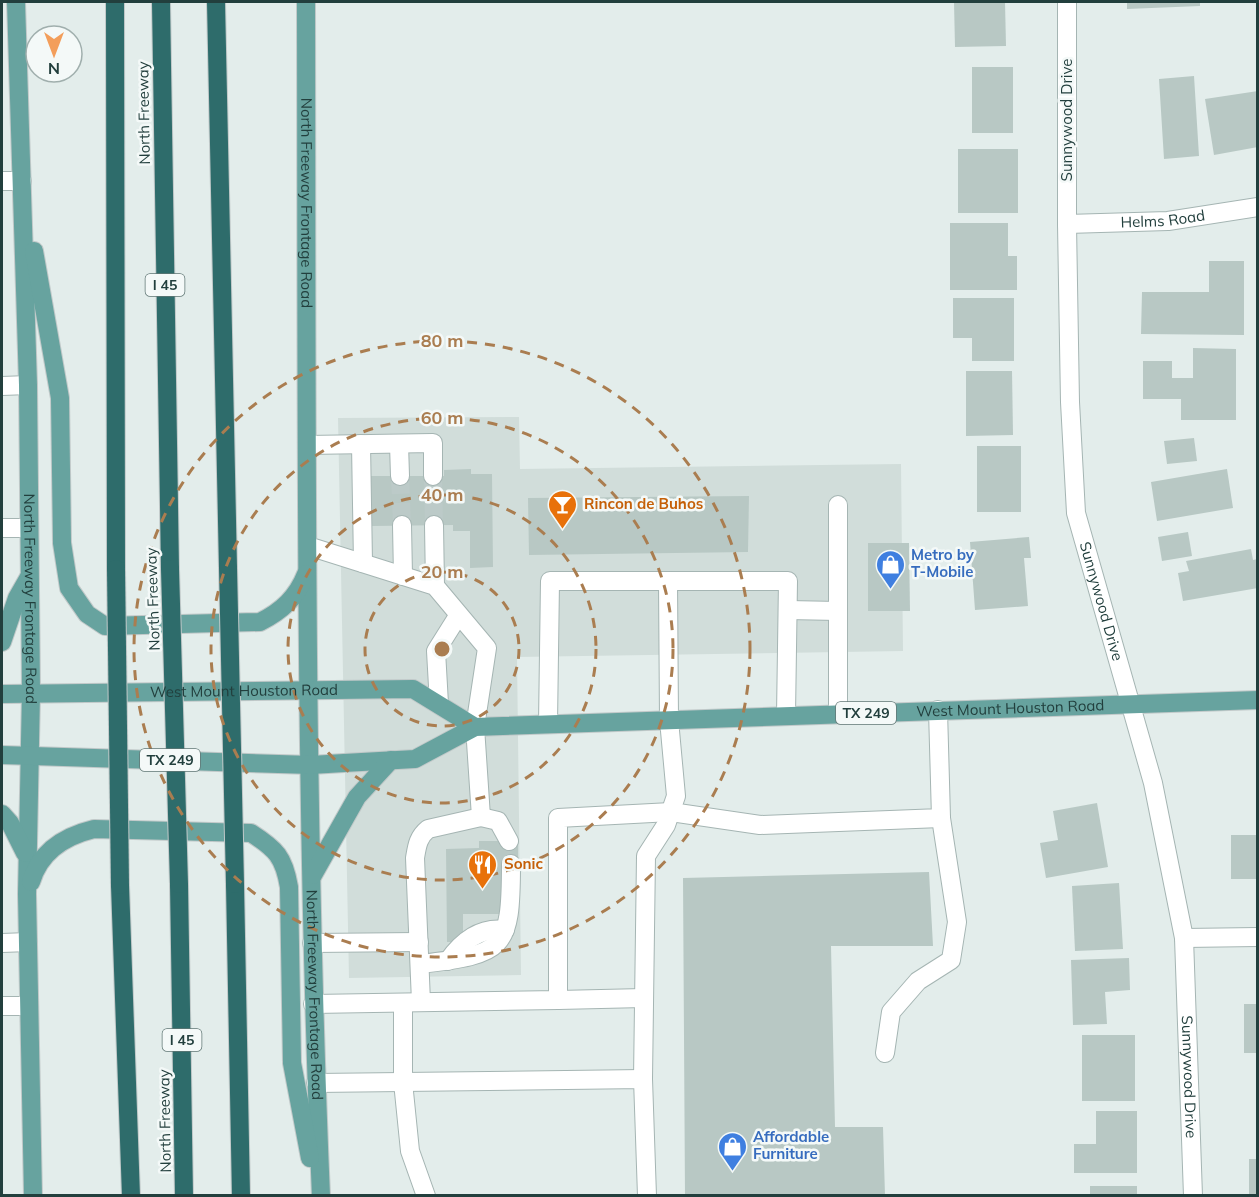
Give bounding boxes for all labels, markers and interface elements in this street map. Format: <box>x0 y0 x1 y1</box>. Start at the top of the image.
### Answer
north arrow <box>24 24 84 84</box>
text: N <box>48 59 60 79</box>
street label: Sunnywood Drive <box>1057 59 1076 181</box>
street label: North Freeway <box>133 61 154 165</box>
street label: North Freeway Frontage Road <box>297 98 316 308</box>
street label: Helms Road <box>1120 205 1206 231</box>
road number: I 45 <box>146 274 184 296</box>
text: 80 m <box>421 329 463 352</box>
text: 60 m <box>421 406 463 429</box>
text: 40 m <box>421 483 463 506</box>
bar icon: Rincon de Buhos <box>547 488 579 530</box>
street label: North Freeway Frontage Road <box>20 493 41 704</box>
place label: Rincon de Buhos <box>584 494 703 513</box>
street label: Sunnywood Drive <box>1076 539 1128 663</box>
place label: Metro by T-Mobile <box>911 545 975 581</box>
street label: North Freeway <box>141 547 164 651</box>
shop icon: Metro by T-Mobile <box>874 548 906 590</box>
text: 20 m <box>421 560 463 583</box>
centre of rings <box>432 639 452 659</box>
street label: West Mount Houston Road <box>150 680 338 701</box>
street label: West Mount Houston Road <box>916 695 1105 721</box>
road number: TX 249 <box>836 702 896 724</box>
road number: TX 249 <box>140 749 200 771</box>
restaurant icon: Sonic <box>467 848 499 890</box>
place label: Sonic <box>504 854 544 873</box>
street label: North Freeway Frontage Road <box>302 890 327 1100</box>
street label: Sunnywood Drive <box>1178 1015 1201 1139</box>
road number: I 45 <box>162 1029 201 1051</box>
street label: North Freeway <box>154 1069 175 1173</box>
place label: Affordable Furniture <box>753 1127 829 1163</box>
shop icon: Affordable Furniture <box>716 1130 748 1172</box>

